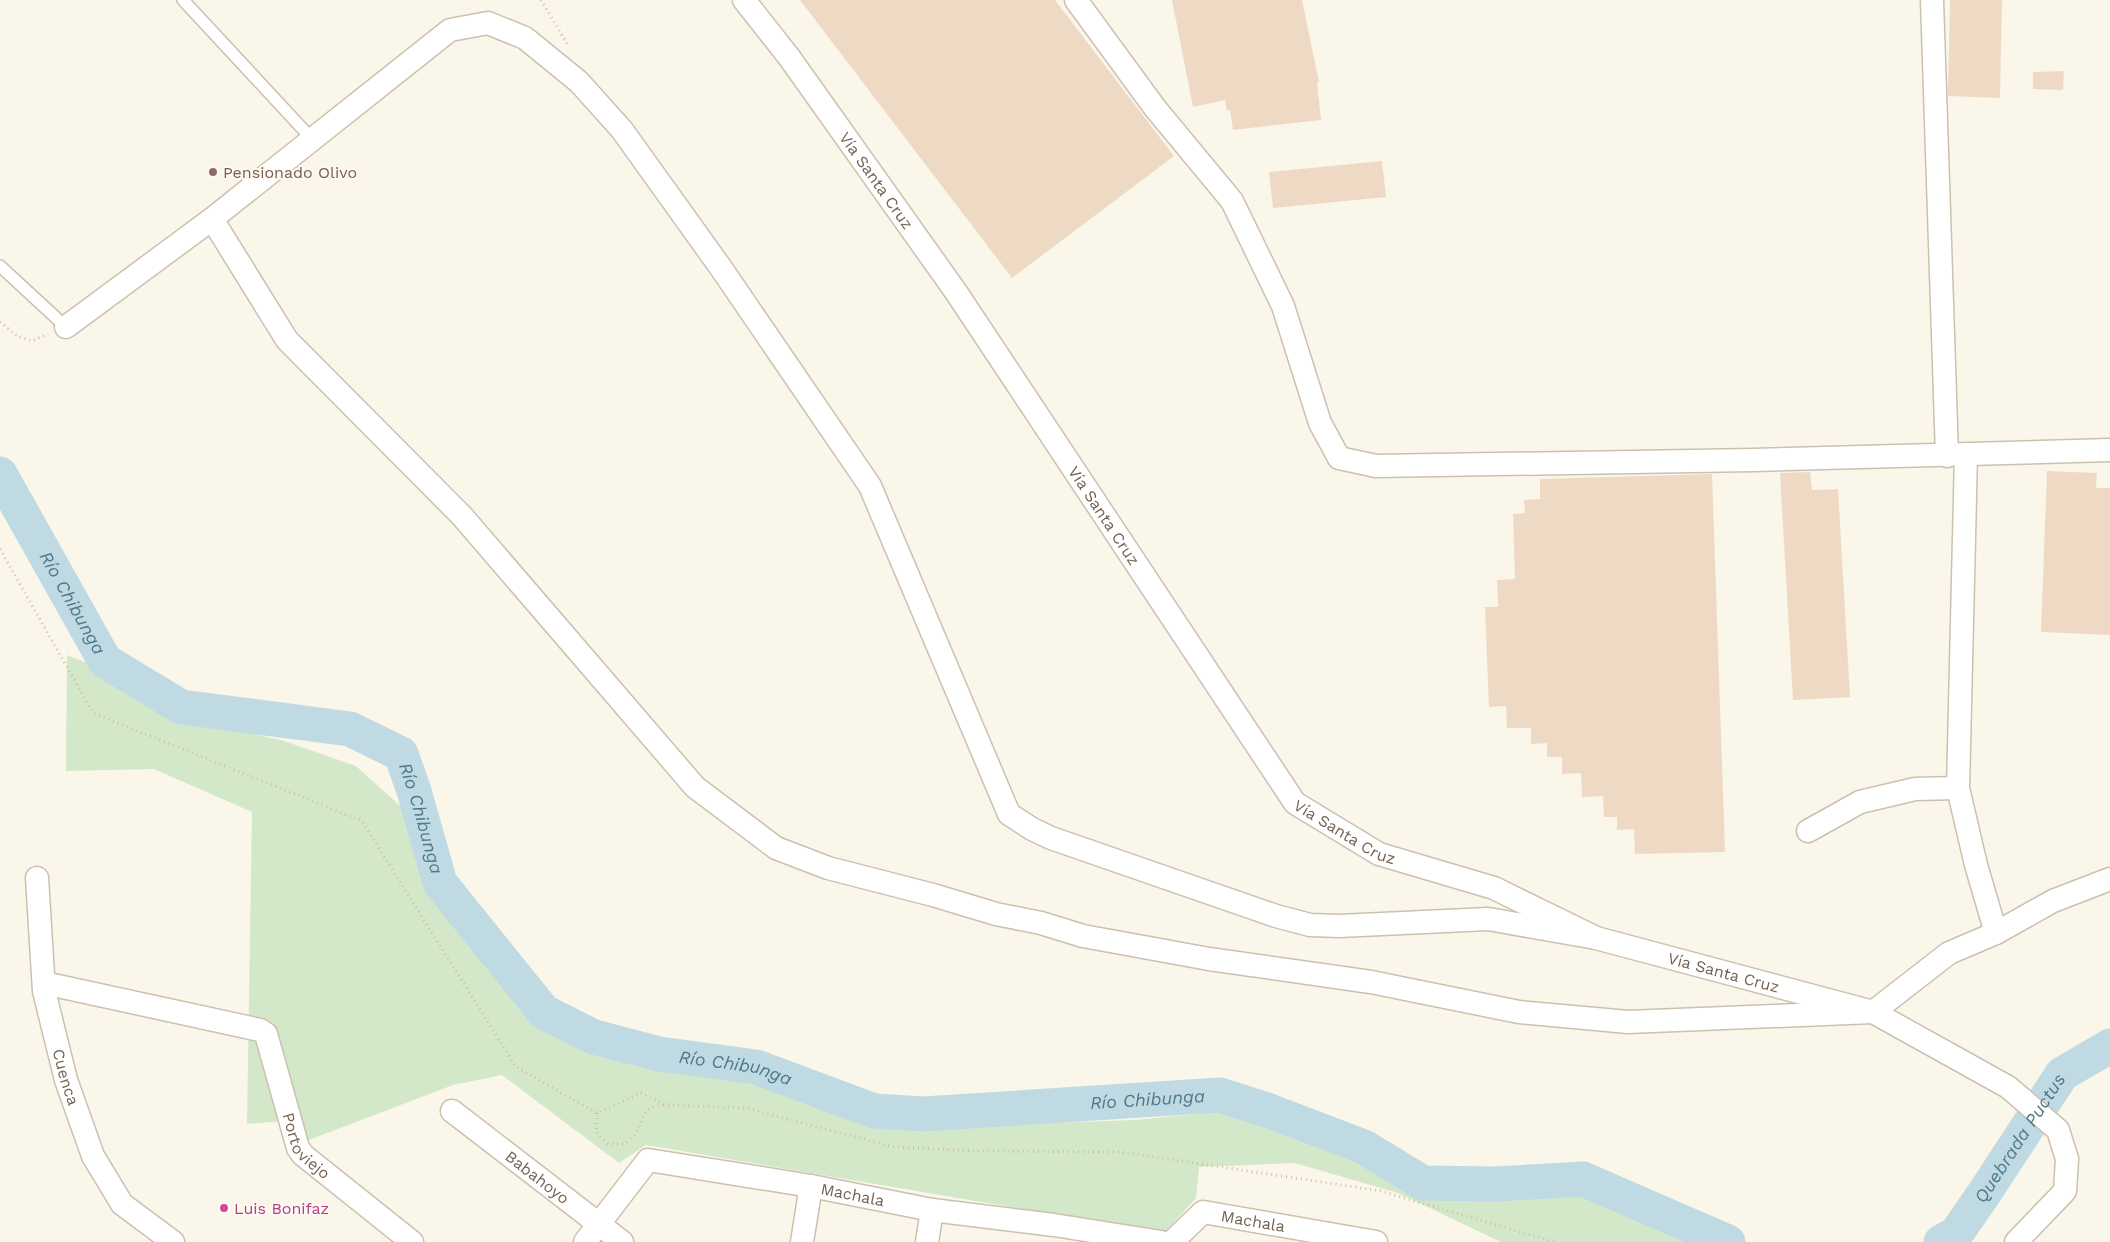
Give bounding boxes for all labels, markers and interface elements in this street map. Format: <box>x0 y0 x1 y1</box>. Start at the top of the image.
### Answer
street label: Vía Santa Cruz <box>835 128 917 233</box>
place label: Pensionado Olivo <box>223 163 357 182</box>
marker: Pensionado Olivo <box>207 166 219 178</box>
street label: Vía Santa Cruz <box>1064 463 1143 569</box>
water label: Río Chibunga <box>36 547 110 658</box>
water label: Río Chibunga <box>395 760 448 876</box>
street label: Vía Santa Cruz <box>1290 796 1398 868</box>
street label: Vía Santa Cruz <box>1666 949 1781 997</box>
water label: Río Chibunga <box>678 1046 795 1089</box>
street label: Cuenca <box>49 1047 83 1108</box>
water label: Quebrada Puctus <box>1970 1070 2069 1207</box>
water label: Río Chibunga <box>1089 1085 1206 1113</box>
street label: Portoviejo <box>279 1111 334 1183</box>
street label: Babahoyo <box>501 1147 573 1208</box>
street label: Machala <box>819 1179 886 1210</box>
place label: Luis Bonifaz <box>234 1199 329 1218</box>
marker: Luis Bonifaz <box>218 1202 230 1214</box>
street label: Machala <box>1220 1206 1286 1236</box>

